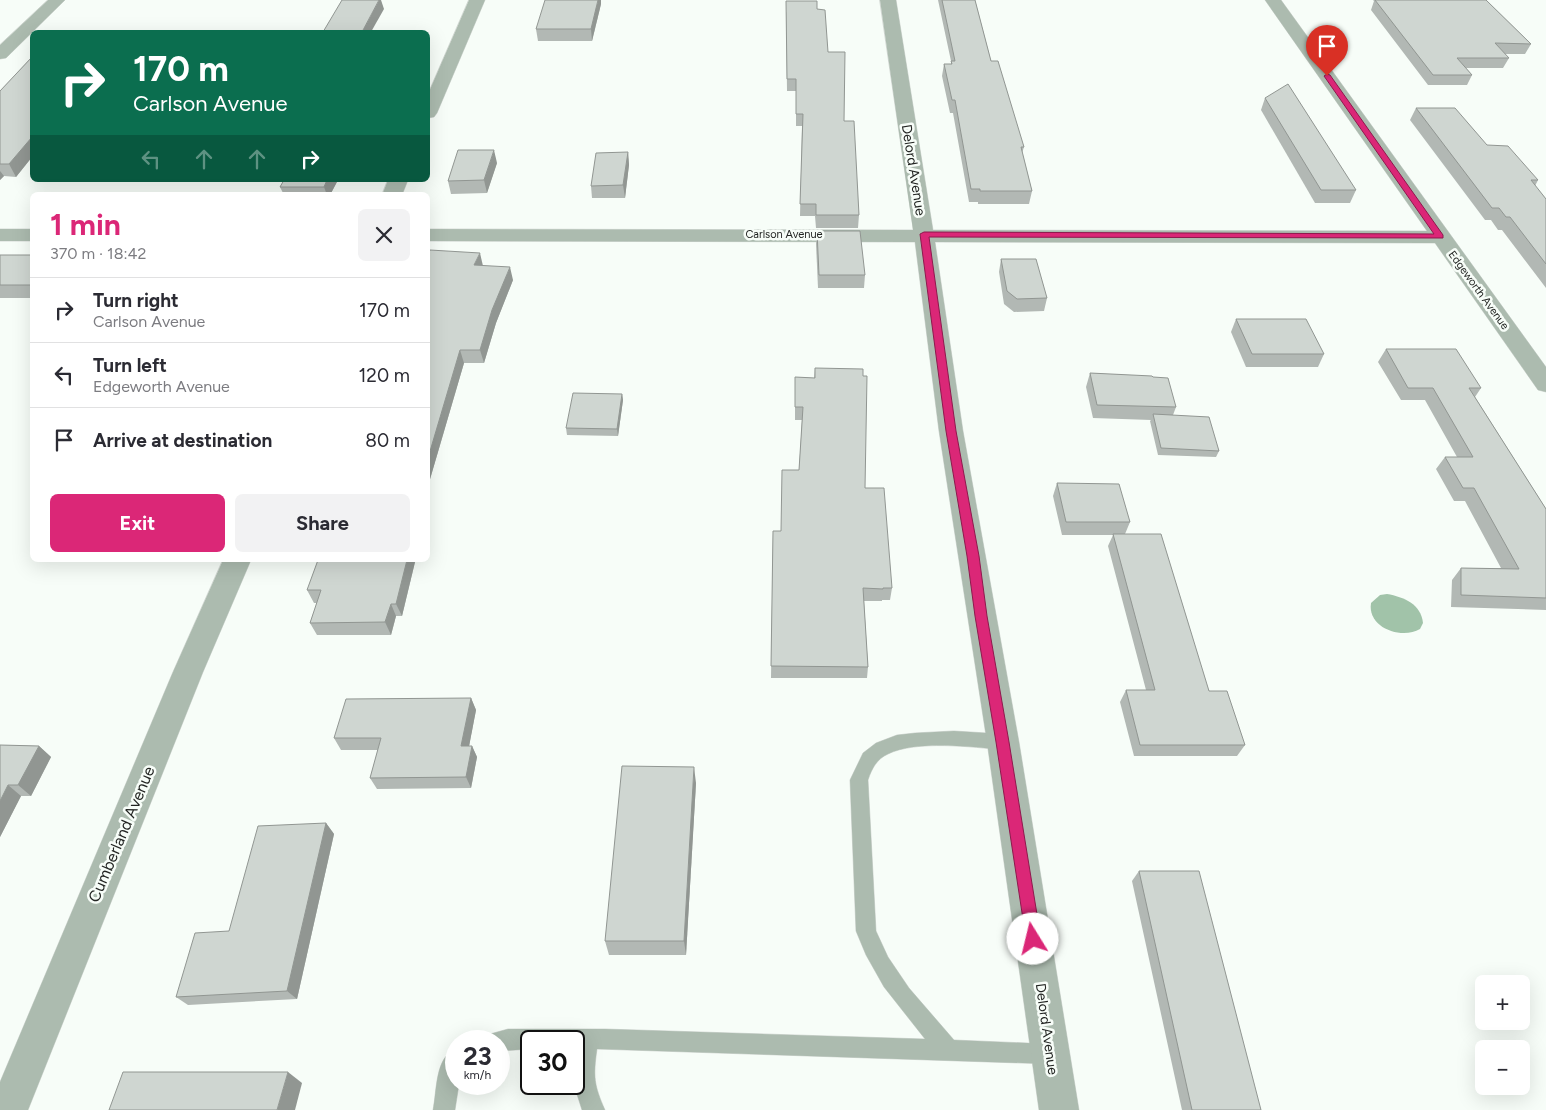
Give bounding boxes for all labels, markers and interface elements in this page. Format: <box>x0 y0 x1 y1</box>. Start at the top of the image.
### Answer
pin <box>1306 25 1348 76</box>
icon: arrive <box>1313 32 1341 60</box>
text: 170 m <box>133 48 229 90</box>
icon: right <box>50 50 115 115</box>
text: Carlson Avenue <box>133 90 287 117</box>
street label: Delord Avenue <box>898 123 929 217</box>
icon: left <box>137 145 165 173</box>
icon: ahead <box>190 145 218 173</box>
icon: ahead <box>243 145 271 173</box>
icon: right <box>296 145 324 173</box>
text: 1 min <box>50 206 121 243</box>
button: close <box>358 209 410 261</box>
street label: Carlson Avenue <box>745 228 823 241</box>
text: 370 m · 18:42 <box>50 244 146 263</box>
street label: Edgeworth Avenue <box>1446 248 1512 332</box>
text: Turn right <box>93 289 179 312</box>
icon: right <box>50 296 78 324</box>
text: 170 m <box>359 299 410 322</box>
text: Carlson Avenue <box>93 312 205 331</box>
text: Turn left <box>93 354 167 377</box>
icon: left <box>50 361 78 389</box>
text: 120 m <box>358 364 410 387</box>
text: Edgeworth Avenue <box>93 377 230 396</box>
icon: arrive <box>50 426 78 454</box>
text: Arrive at destination <box>93 429 272 452</box>
text: 80 m <box>365 429 410 452</box>
button: Exit <box>50 494 225 552</box>
button: Share <box>235 494 410 552</box>
street label: Cumberland Avenue <box>84 763 159 905</box>
position arrow <box>1006 912 1058 964</box>
map controls <box>1475 975 1530 1095</box>
button: + <box>1475 975 1530 1030</box>
street label: Delord Avenue <box>1032 982 1061 1076</box>
speed limit sign: 30 <box>520 1030 585 1095</box>
button: − <box>1475 1040 1530 1095</box>
text: 23 <box>463 1041 492 1071</box>
text: km/h <box>464 1068 491 1082</box>

